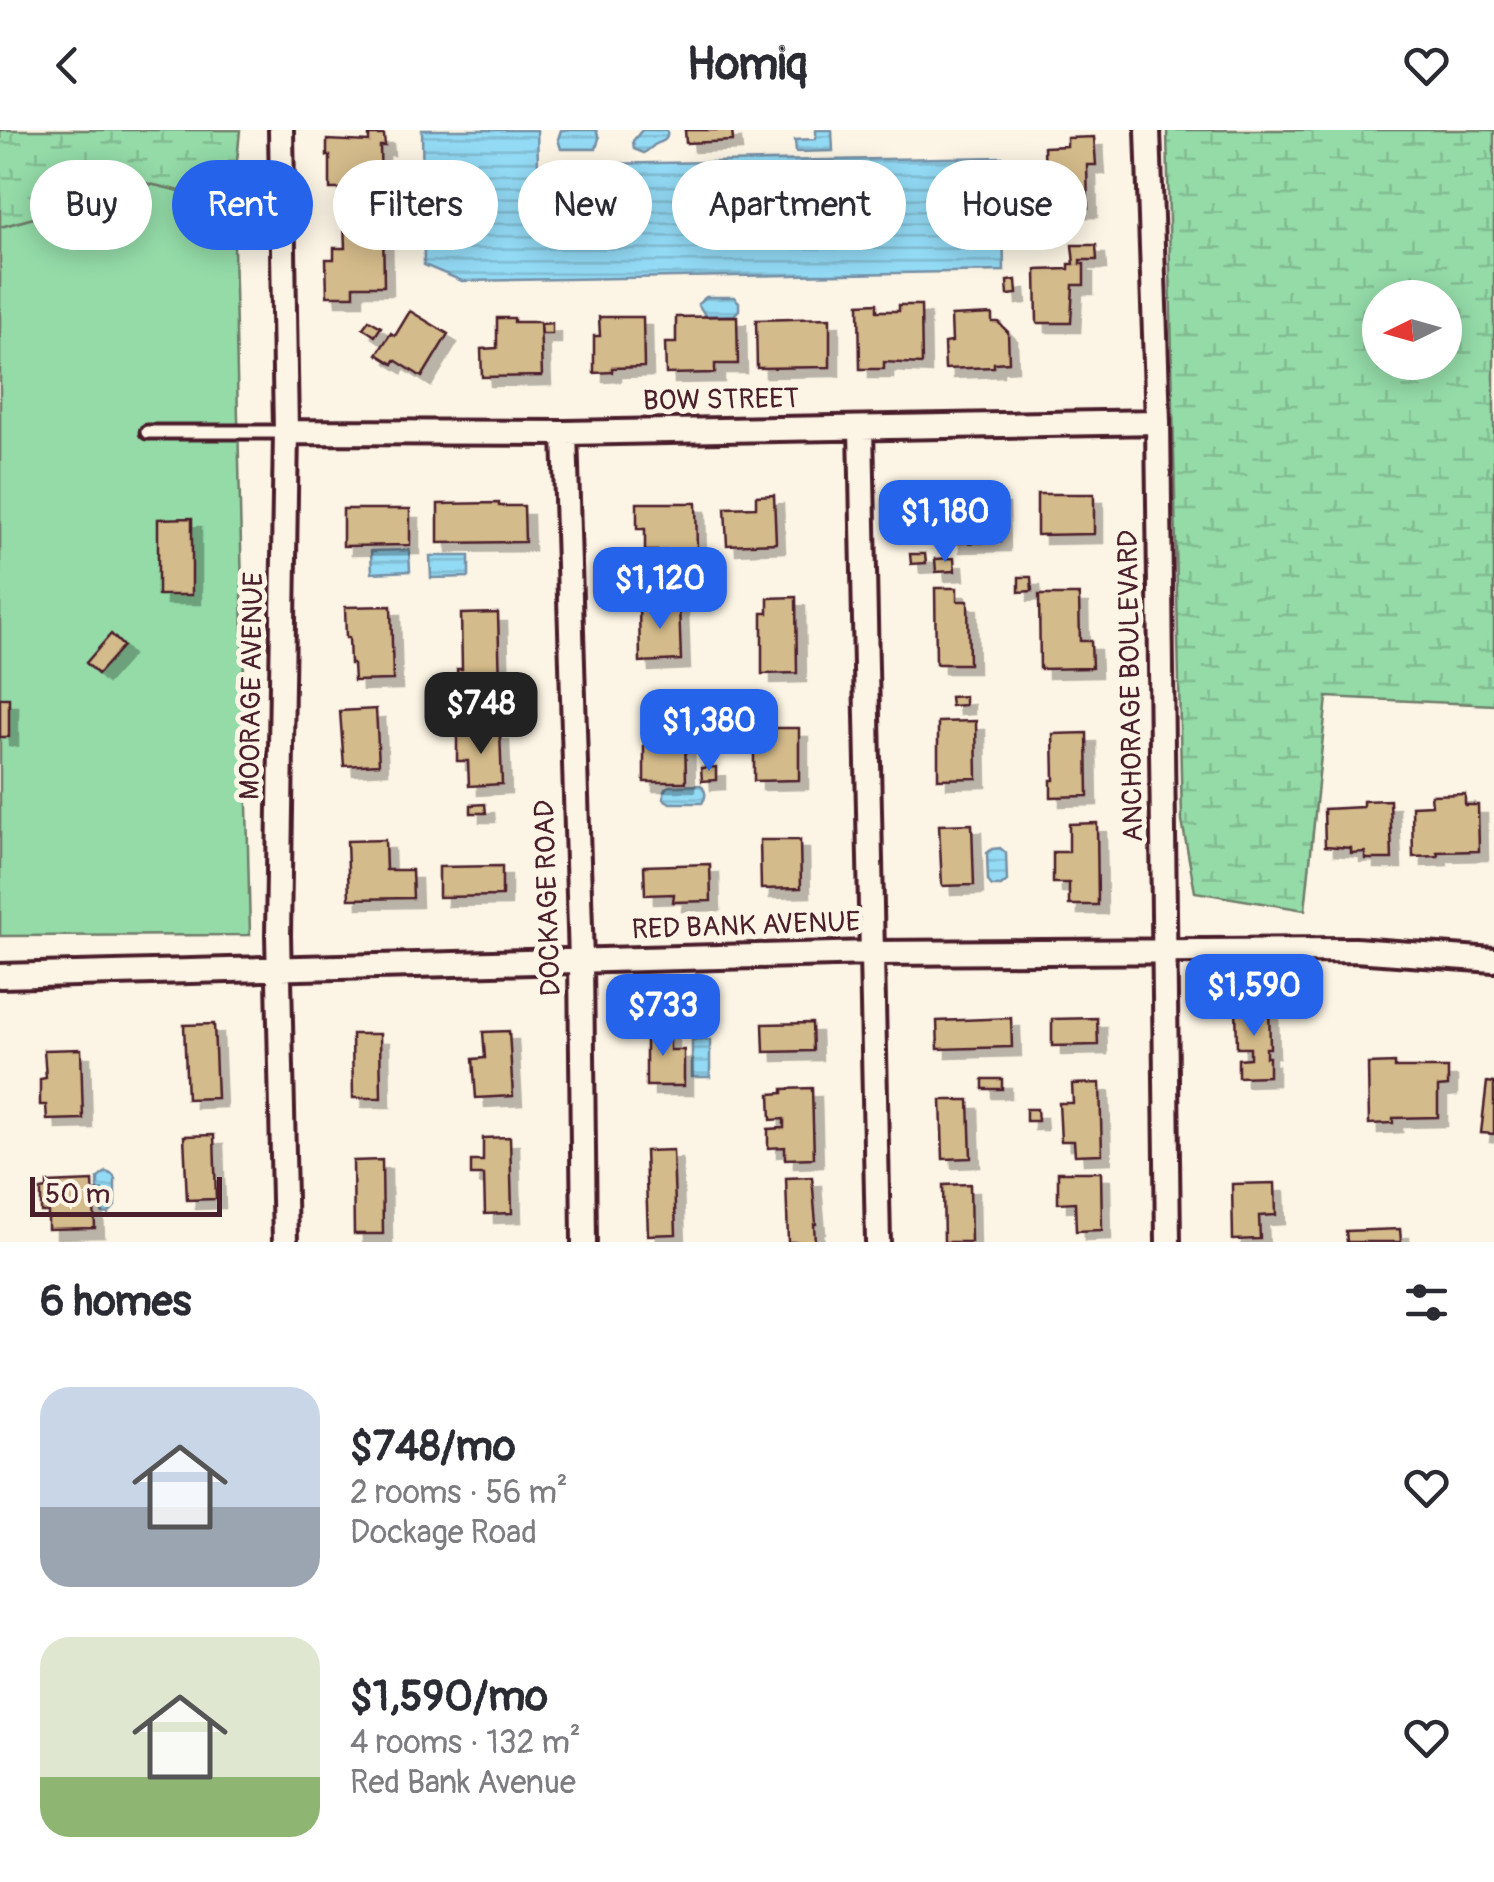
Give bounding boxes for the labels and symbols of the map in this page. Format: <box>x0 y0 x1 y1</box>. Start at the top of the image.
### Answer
north arrow <box>1362 280 1462 380</box>
street label: BOW STREET <box>643 381 799 419</box>
pin: $1,180 <box>864 480 1026 565</box>
street label: ANCHORAGE BOULEVARD <box>1111 529 1151 843</box>
pin: $1,120 <box>579 547 741 632</box>
street label: MOORAGE AVENUE <box>233 572 271 800</box>
pin: $748 <box>422 672 540 757</box>
pin: $1,380 <box>628 689 790 774</box>
street label: DOCKAGE ROAD <box>527 799 569 997</box>
street label: RED BANK AVENUE <box>631 905 861 947</box>
pin: $1,590 <box>1173 954 1335 1039</box>
pin: $733 <box>604 974 722 1059</box>
scale bar <box>30 1172 222 1216</box>

